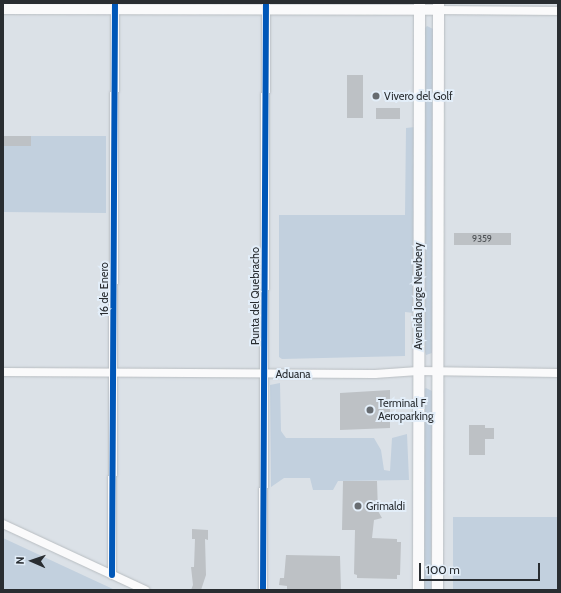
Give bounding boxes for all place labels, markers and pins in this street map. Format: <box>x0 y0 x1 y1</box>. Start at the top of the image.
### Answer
place label: Vivero del Golf <box>384 89 453 103</box>
marker: Vivero del Golf <box>371 91 381 101</box>
place label: Terminal F Aeroparking <box>378 397 433 423</box>
marker: Terminal F Aeroparking <box>365 405 375 415</box>
place label: Grimaldi <box>366 499 405 513</box>
marker: Grimaldi <box>353 501 363 511</box>

